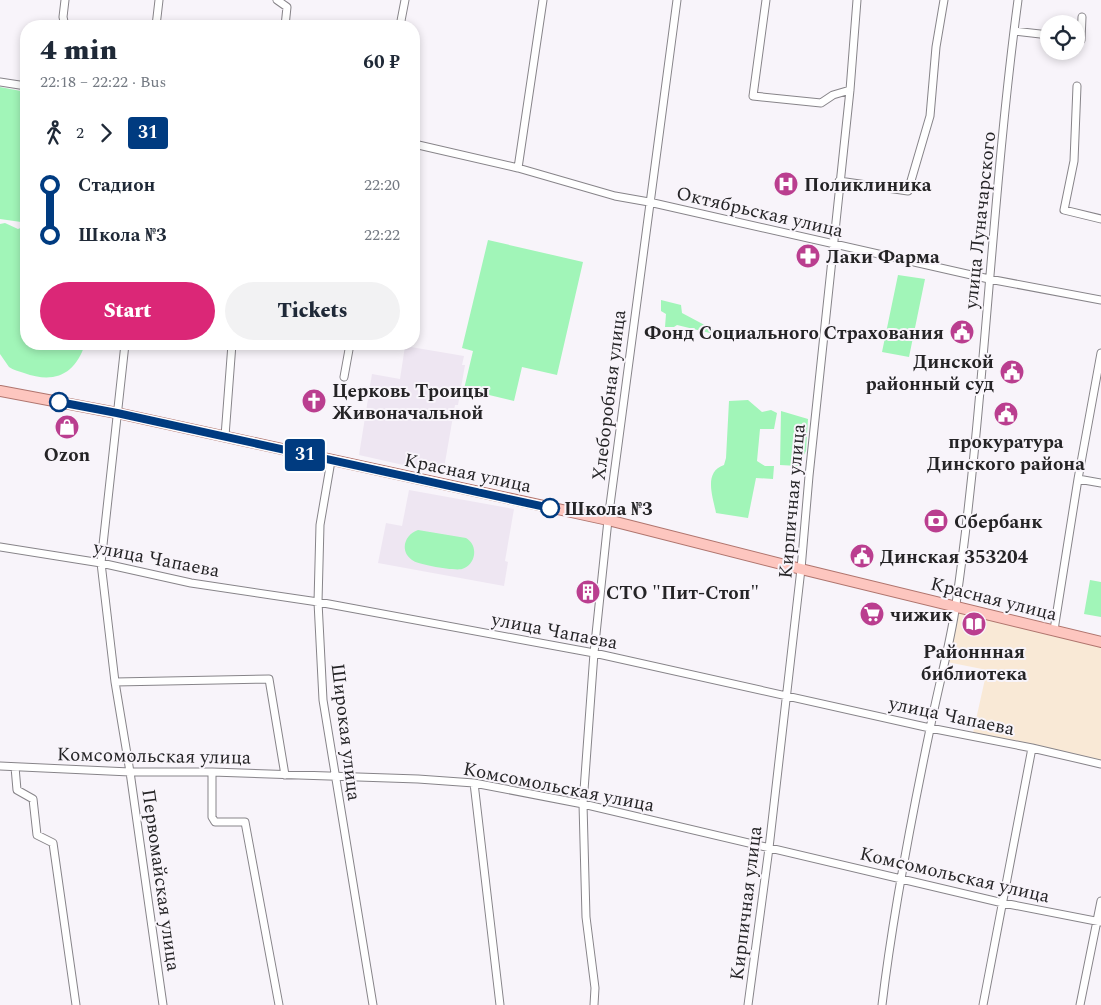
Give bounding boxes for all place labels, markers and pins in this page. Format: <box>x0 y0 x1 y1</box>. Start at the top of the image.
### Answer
hospital icon: Поликлиника <box>773 171 799 197</box>
place label: Поликлиника <box>804 171 932 200</box>
pharmacy icon: Лаки Фарма <box>795 243 821 269</box>
place label: Лаки Фарма <box>826 243 940 272</box>
place label: Фонд Социального Страхования <box>644 319 944 348</box>
public building icon: Фонд Социального Страхования <box>949 319 975 345</box>
place label: Динской районный суд <box>866 348 994 399</box>
public building icon: Динской районный суд <box>999 359 1025 385</box>
place label: Церковь Троицы Живоначальной <box>332 377 489 428</box>
church icon: Церковь Троицы Живоначальной <box>301 388 327 414</box>
unlabelled marker <box>49 392 69 412</box>
public building icon: прокуратура Динского района <box>993 401 1019 427</box>
shop icon: Ozon <box>54 414 80 440</box>
place label: прокуратура Динского района <box>927 428 1085 479</box>
place label: Ozon <box>44 441 91 470</box>
place label: Школа №3 <box>564 495 653 524</box>
marker: Школа №3 <box>540 498 560 518</box>
bank icon: Сбербанк <box>923 508 949 534</box>
place label: Сбербанк <box>954 508 1043 537</box>
public building icon: Динская 353204 <box>849 543 875 569</box>
place label: Динская 353204 <box>880 543 1029 572</box>
building icon: СТО "Пит-Стоп" <box>575 579 601 605</box>
place label: СТО "Пит-Стоп" <box>606 579 759 608</box>
supermarket icon: чижик <box>859 601 885 627</box>
place label: чижик <box>890 601 953 630</box>
library icon: Районнная библиотека <box>961 611 987 637</box>
place label: Районнная библиотека <box>921 638 1027 689</box>

